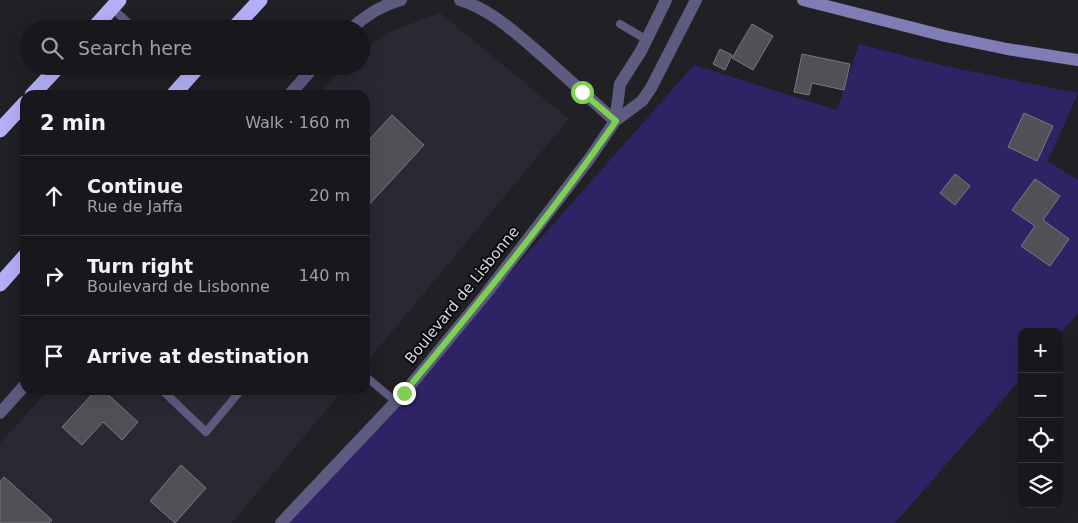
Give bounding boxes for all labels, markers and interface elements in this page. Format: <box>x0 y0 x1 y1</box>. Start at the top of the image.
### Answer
search box <box>20 20 370 75</box>
icon: search <box>38 34 66 62</box>
text: Search here <box>78 37 192 59</box>
route start <box>571 81 594 104</box>
text: 2 min <box>40 111 106 135</box>
text: Walk · 160 m <box>245 113 350 132</box>
text: Continue <box>87 175 183 197</box>
icon: ahead <box>40 182 68 210</box>
text: 20 m <box>309 186 350 205</box>
text: Rue de Jaffa <box>87 197 183 216</box>
street label: Boulevard de Lisbonne <box>401 223 523 367</box>
text: Turn right <box>87 255 193 277</box>
icon: right <box>40 262 68 290</box>
text: 140 m <box>299 266 350 285</box>
text: Boulevard de Lisbonne <box>87 277 270 296</box>
map controls <box>1018 328 1063 508</box>
button: + <box>1018 328 1063 373</box>
icon: arrive <box>40 342 68 370</box>
text: Arrive at destination <box>87 345 309 367</box>
button: − <box>1018 373 1063 418</box>
route end <box>393 382 416 405</box>
button: locate <box>1018 418 1063 463</box>
button: layers <box>1018 463 1063 508</box>

